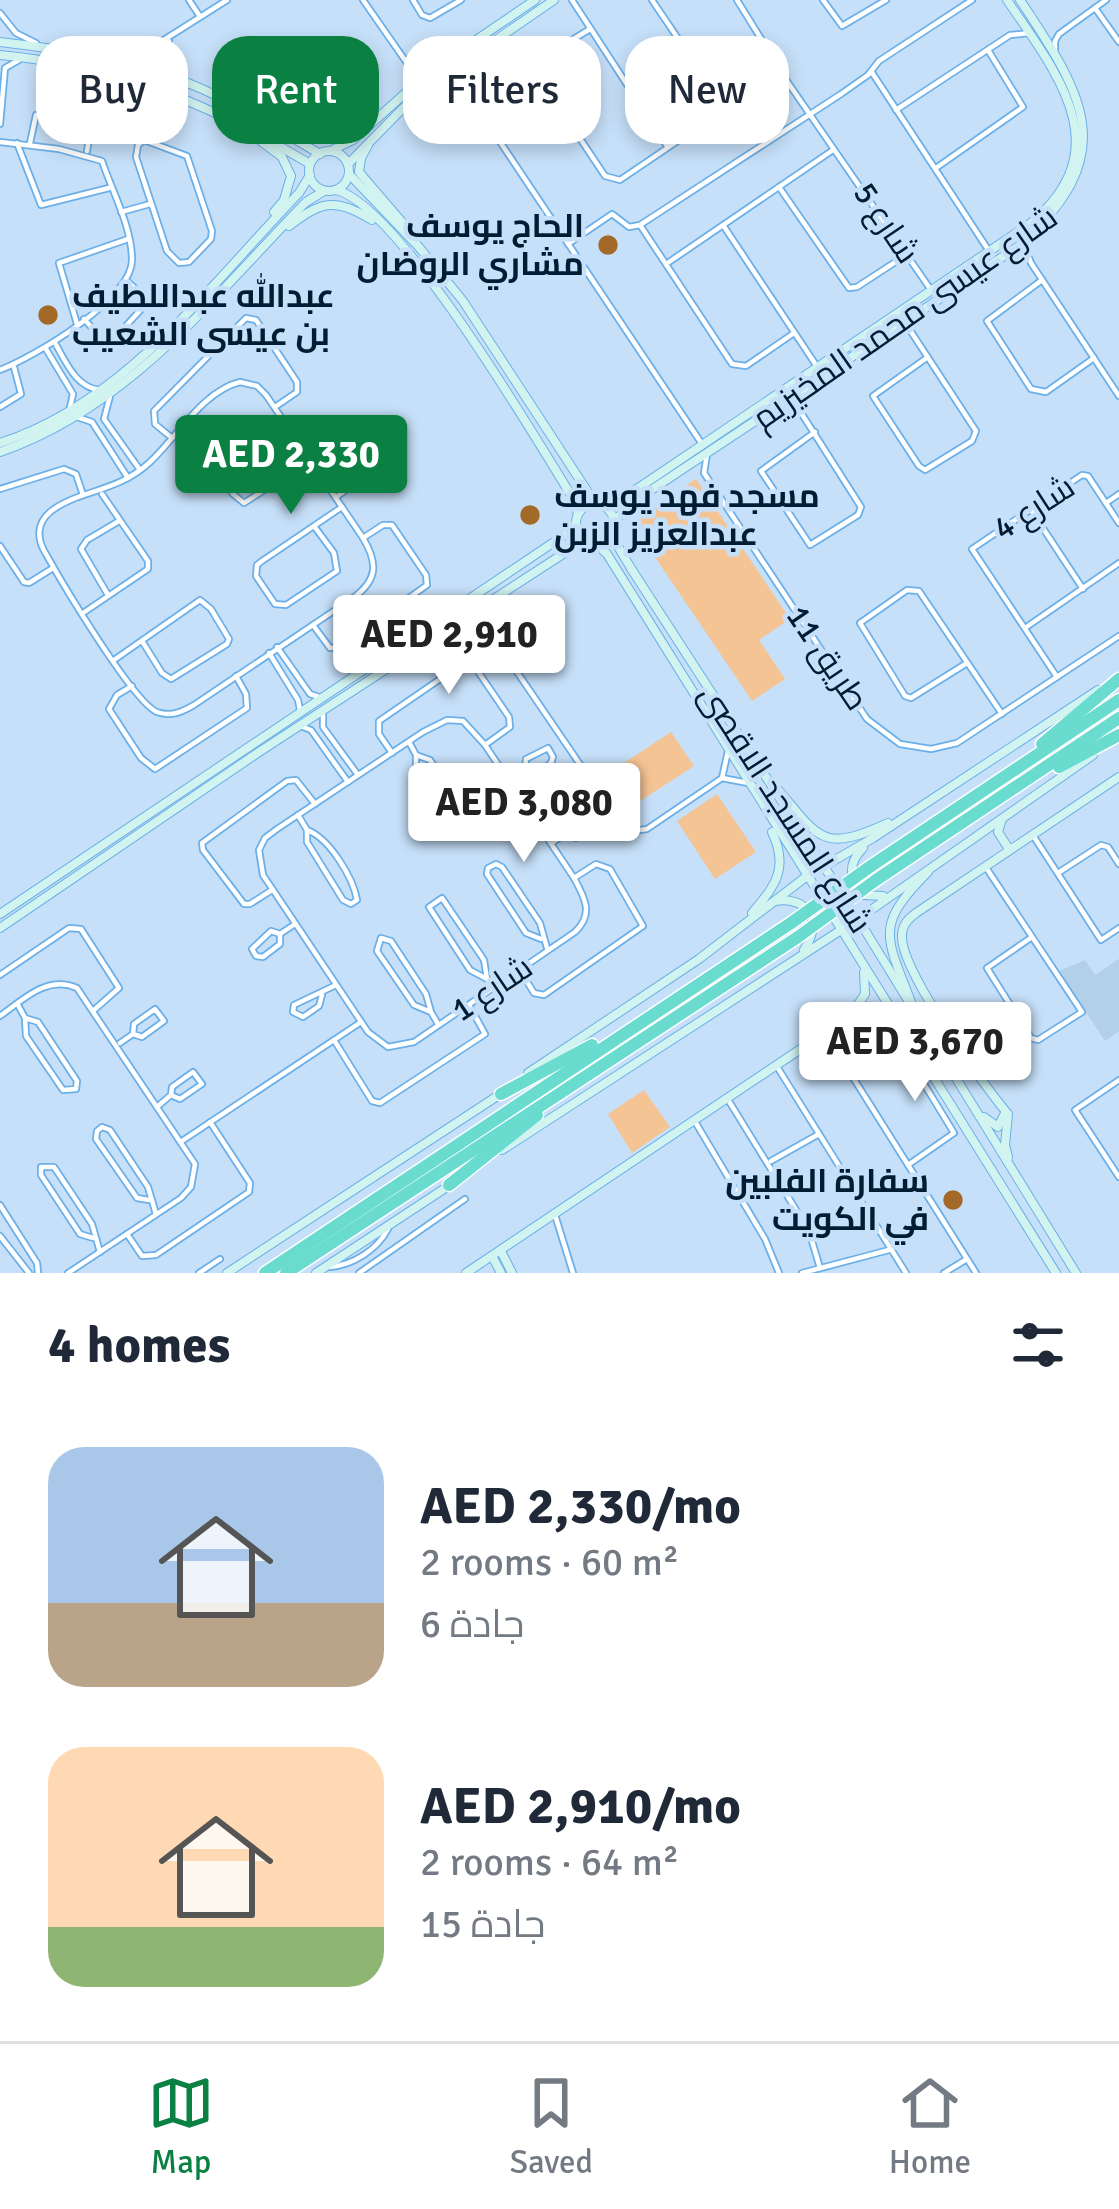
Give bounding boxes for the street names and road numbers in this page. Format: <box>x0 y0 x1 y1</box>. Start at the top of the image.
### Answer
street label: شارع 5 <box>843 175 928 272</box>
street label: شارع عيسى محمد المخيزيم <box>744 197 1066 440</box>
street label: شارع 4 <box>986 467 1083 550</box>
street label: طريق 11 <box>777 597 877 719</box>
street label: شارع المسجد الاقصى <box>688 677 881 942</box>
street label: شارع 1 <box>444 947 541 1032</box>

